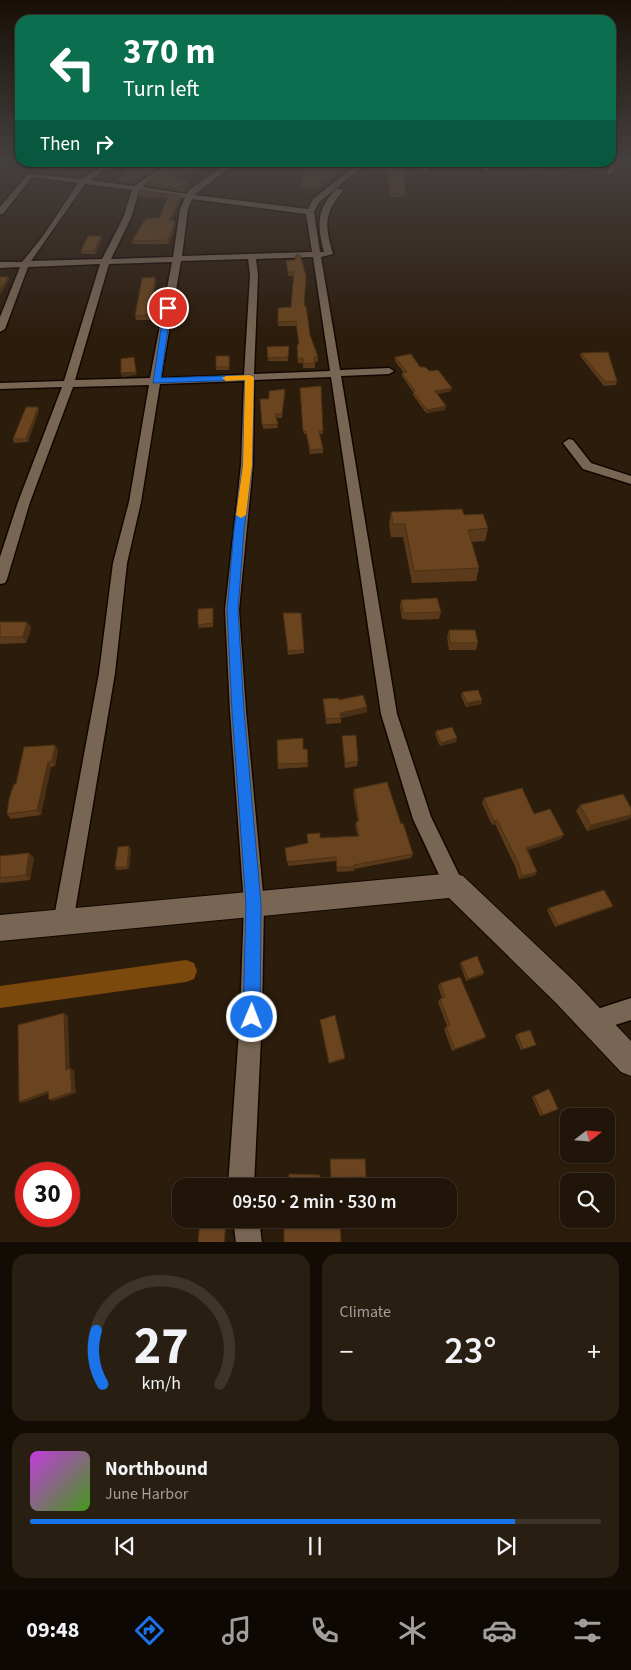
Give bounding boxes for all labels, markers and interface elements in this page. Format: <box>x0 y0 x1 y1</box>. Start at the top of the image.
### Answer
text: 370 m <box>123 27 215 77</box>
icon: left <box>40 35 105 100</box>
text: Turn left <box>123 73 199 105</box>
icon: right <box>90 130 118 158</box>
text: Then <box>40 131 80 158</box>
pin <box>147 287 189 329</box>
icon: arrive <box>154 294 182 322</box>
position arrow <box>225 990 277 1042</box>
north arrow <box>560 1108 615 1162</box>
map controls <box>560 1108 615 1228</box>
speed limit sign: 30 <box>15 1162 80 1227</box>
button: search <box>560 1173 615 1228</box>
text: 09:50 · 2 min · 530 m <box>232 1189 397 1216</box>
text: Climate <box>340 1301 391 1323</box>
text: 27 <box>133 1310 188 1384</box>
text: 23° <box>444 1324 496 1378</box>
text: − <box>340 1332 353 1372</box>
text: + <box>587 1332 601 1372</box>
text: km/h <box>141 1371 181 1396</box>
text: Northbound <box>105 1456 208 1483</box>
text: June Harbor <box>105 1483 188 1505</box>
icon: previous <box>111 1532 139 1560</box>
icon: pause <box>301 1532 329 1560</box>
icon: next <box>492 1532 520 1560</box>
icon: directions <box>132 1613 167 1648</box>
icon: music <box>219 1613 254 1648</box>
icon: phone <box>307 1613 342 1648</box>
icon: climate <box>395 1613 430 1648</box>
icon: car <box>482 1613 517 1648</box>
icon: filters <box>570 1613 605 1648</box>
text: 09:48 <box>26 1614 79 1646</box>

